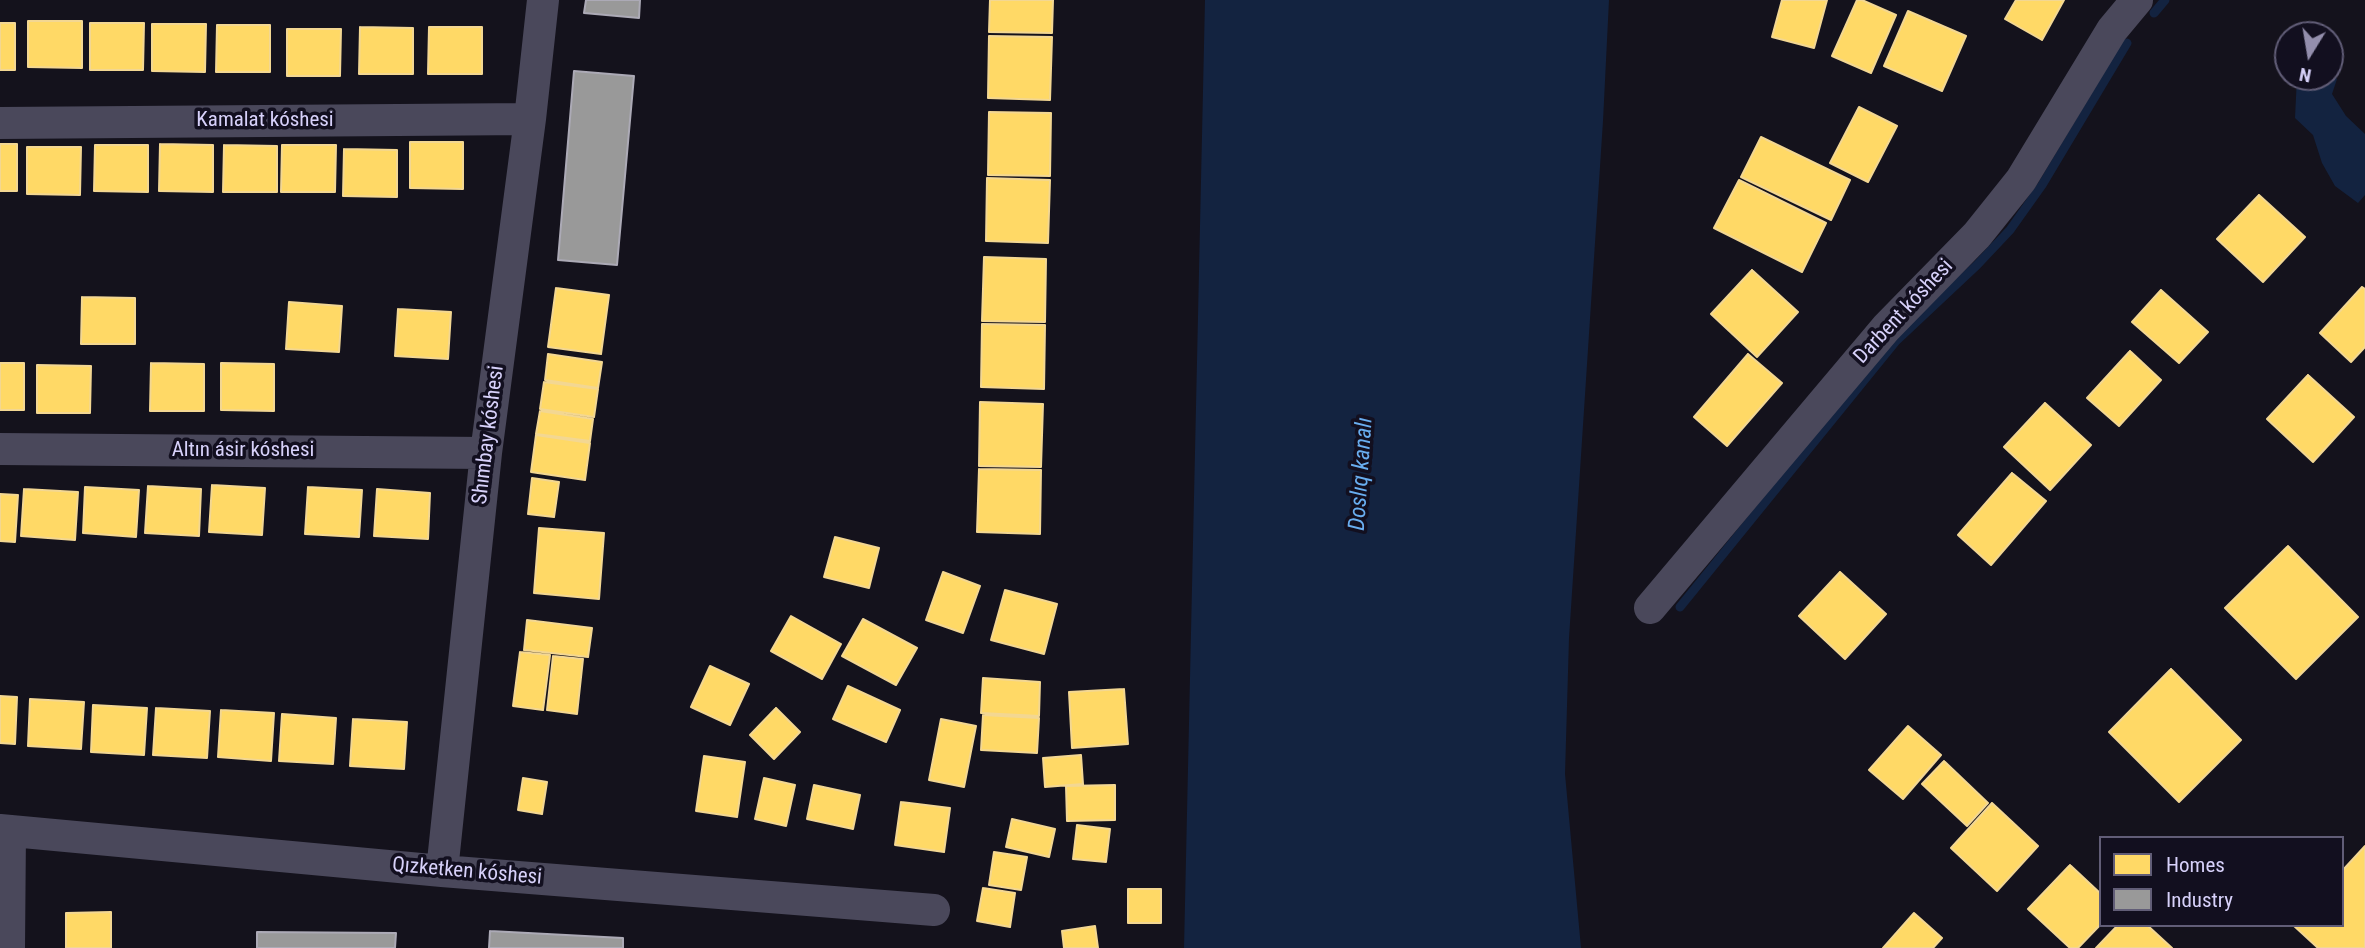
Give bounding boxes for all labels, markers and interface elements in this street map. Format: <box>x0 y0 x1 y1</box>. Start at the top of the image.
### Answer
north arrow <box>2274 21 2344 91</box>
text: N <box>2297 63 2313 88</box>
street label: Kamalat kóshesi <box>196 108 334 134</box>
street label: Darbent kóshesi <box>1849 254 1959 370</box>
street label: Shımbay kóshesi <box>468 364 510 506</box>
water label: Doslıq kanalı <box>1344 416 1380 532</box>
street label: Altın ásir kóshesi <box>172 438 314 464</box>
legend <box>2099 836 2344 927</box>
street label: Qızketken kóshesi <box>391 853 543 891</box>
text: Homes <box>2166 853 2225 877</box>
text: Industry <box>2166 888 2233 912</box>

